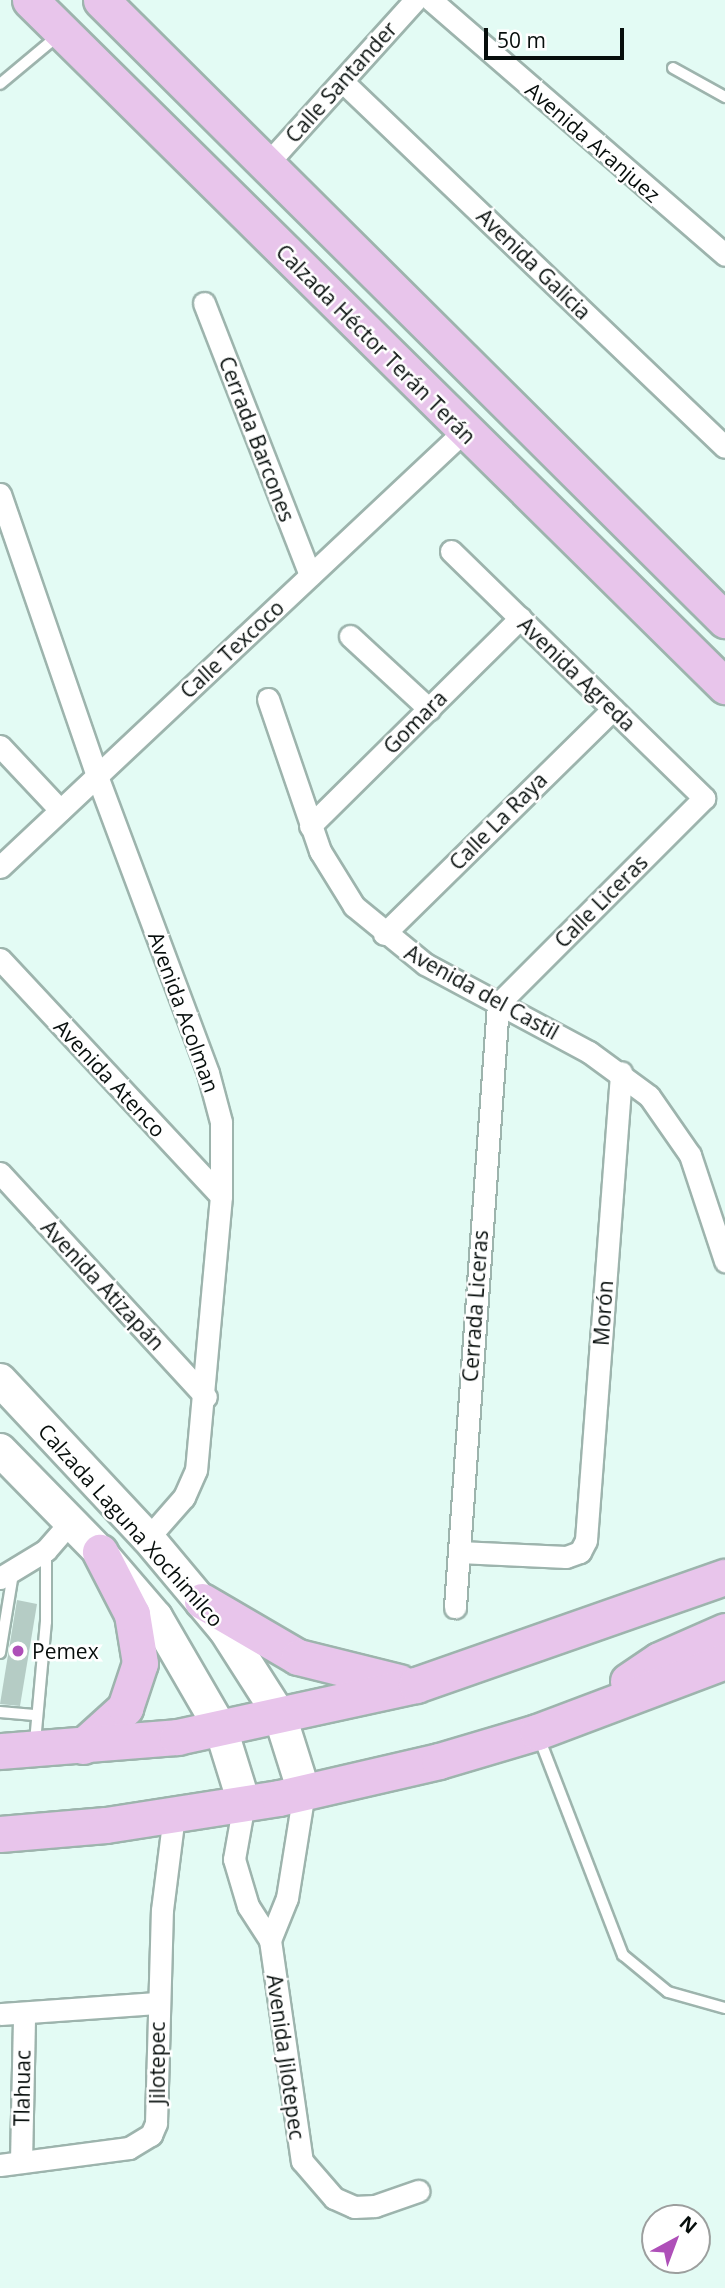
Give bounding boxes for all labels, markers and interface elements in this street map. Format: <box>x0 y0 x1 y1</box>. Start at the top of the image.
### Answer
scale bar <box>487 14 627 58</box>
street label: Calle Santander <box>280 16 402 148</box>
text: 50 m <box>497 26 546 54</box>
street label: Avenida Aranjuez <box>521 77 665 207</box>
street label: Avenida Galicia <box>472 203 596 325</box>
street label: Calzada Héctor Terán Terán <box>271 239 481 449</box>
street label: Cerrada Barcones <box>214 353 300 525</box>
street label: Calle Texcoco <box>175 595 289 703</box>
street label: Avenida Agreda <box>513 612 641 736</box>
street label: Gomara <box>378 685 452 759</box>
street label: Calle La Raya <box>444 767 552 875</box>
street label: Calle Liceras <box>549 849 653 953</box>
street label: Avenida Acolman <box>143 928 225 1096</box>
street label: Avenida del Castil <box>401 939 563 1045</box>
street label: Avenida Atenco <box>49 1014 171 1142</box>
street label: Avenida Atizapán <box>36 1215 170 1355</box>
street label: Cerrada Liceras <box>457 1229 493 1383</box>
street label: Morón <box>588 1279 618 1347</box>
street label: Calzada Laguna Xochimilco <box>33 1418 229 1632</box>
place label: Pemex <box>32 1638 99 1664</box>
marker: Pemex <box>10 1643 26 1659</box>
street label: Avenida Jilotepec <box>262 1973 310 2141</box>
street label: Jilotepec <box>144 2022 170 2104</box>
street label: Tlahuac <box>9 2050 35 2126</box>
north arrow <box>641 2204 711 2274</box>
text: N <box>674 2210 703 2240</box>

